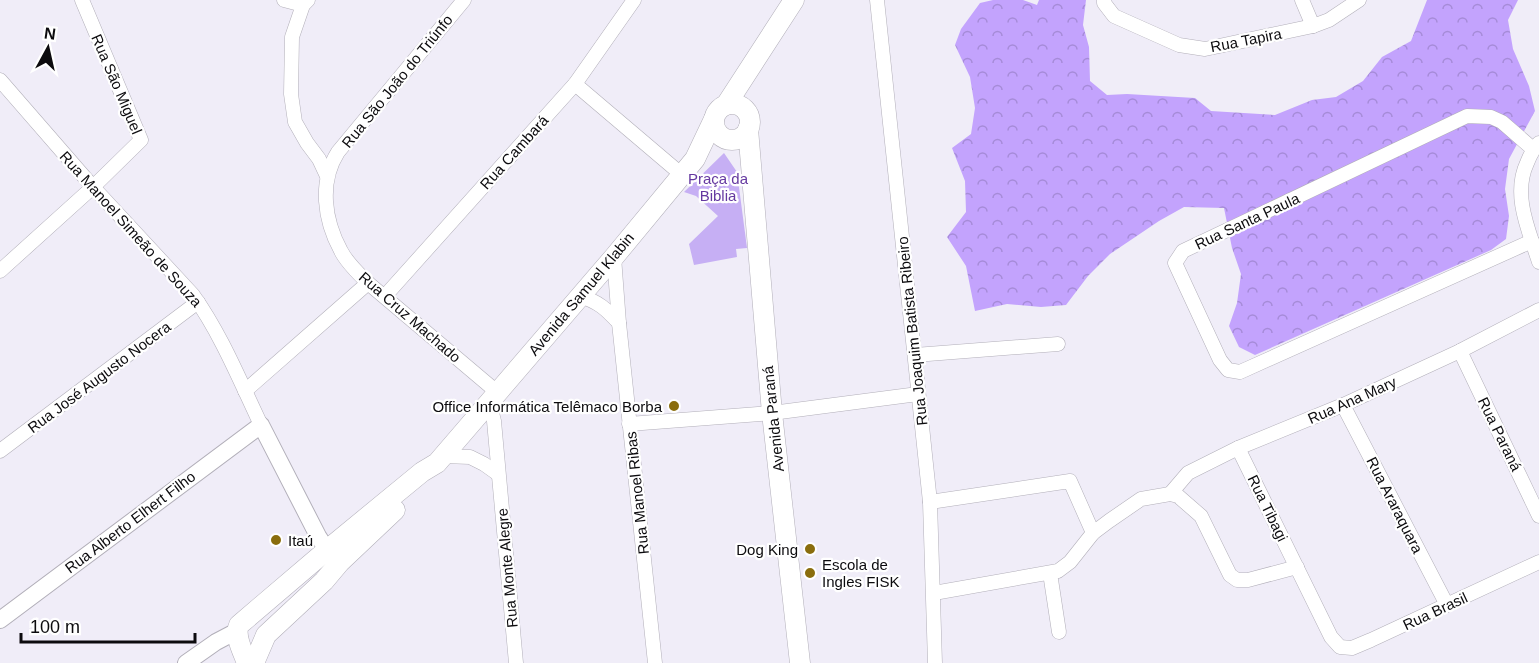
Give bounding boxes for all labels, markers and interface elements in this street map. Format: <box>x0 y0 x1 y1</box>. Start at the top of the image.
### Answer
street label: Rua São João do Triúnfo <box>338 11 456 151</box>
north arrow <box>18 18 78 78</box>
text: N <box>43 24 57 43</box>
street label: Rua Tapira <box>1209 25 1284 55</box>
street label: Rua São Miguel <box>88 32 146 136</box>
street label: Rua Cambará <box>476 111 552 192</box>
street label: Rua Manoel Simeão de Souza <box>57 148 206 311</box>
park label: Praça da Biblia <box>688 170 749 204</box>
street label: Rua Santa Paula <box>1192 189 1303 253</box>
street label: Avenida Samuel Klabin <box>525 229 637 359</box>
street label: Rua Joaquim Batista Ribeiro <box>894 236 930 426</box>
street label: Rua Cruz Machado <box>356 268 464 366</box>
street label: Rua José Augusto Nocera <box>24 317 174 436</box>
street label: Avenida Paraná <box>759 365 787 473</box>
street label: Rua Ana Mary <box>1305 373 1399 427</box>
street label: Rua Paraná <box>1475 394 1525 474</box>
place label: Office Informática Telêmaco Borba <box>432 398 663 415</box>
marker: Office Informática Telêmaco Borba <box>667 399 681 413</box>
street label: Rua Manoel Ribas <box>622 431 652 555</box>
street label: Rua Araraquara <box>1363 454 1427 557</box>
street label: Rua Alberto Elhert Filho <box>62 468 198 576</box>
street label: Rua Tibagi <box>1245 472 1291 544</box>
street label: Rua Monte Alegre <box>493 507 521 629</box>
place label: Itaú <box>288 532 313 549</box>
marker: Itaú <box>269 533 283 547</box>
place label: Dog King <box>736 541 798 558</box>
marker: Dog King <box>803 542 817 556</box>
place label: Escola de Ingles FISK <box>822 556 900 590</box>
marker: Escola de Ingles FISK <box>803 566 817 580</box>
street label: Rua Brasil <box>1400 589 1470 633</box>
scale bar <box>21 606 195 644</box>
text: 100 m <box>30 617 80 637</box>

